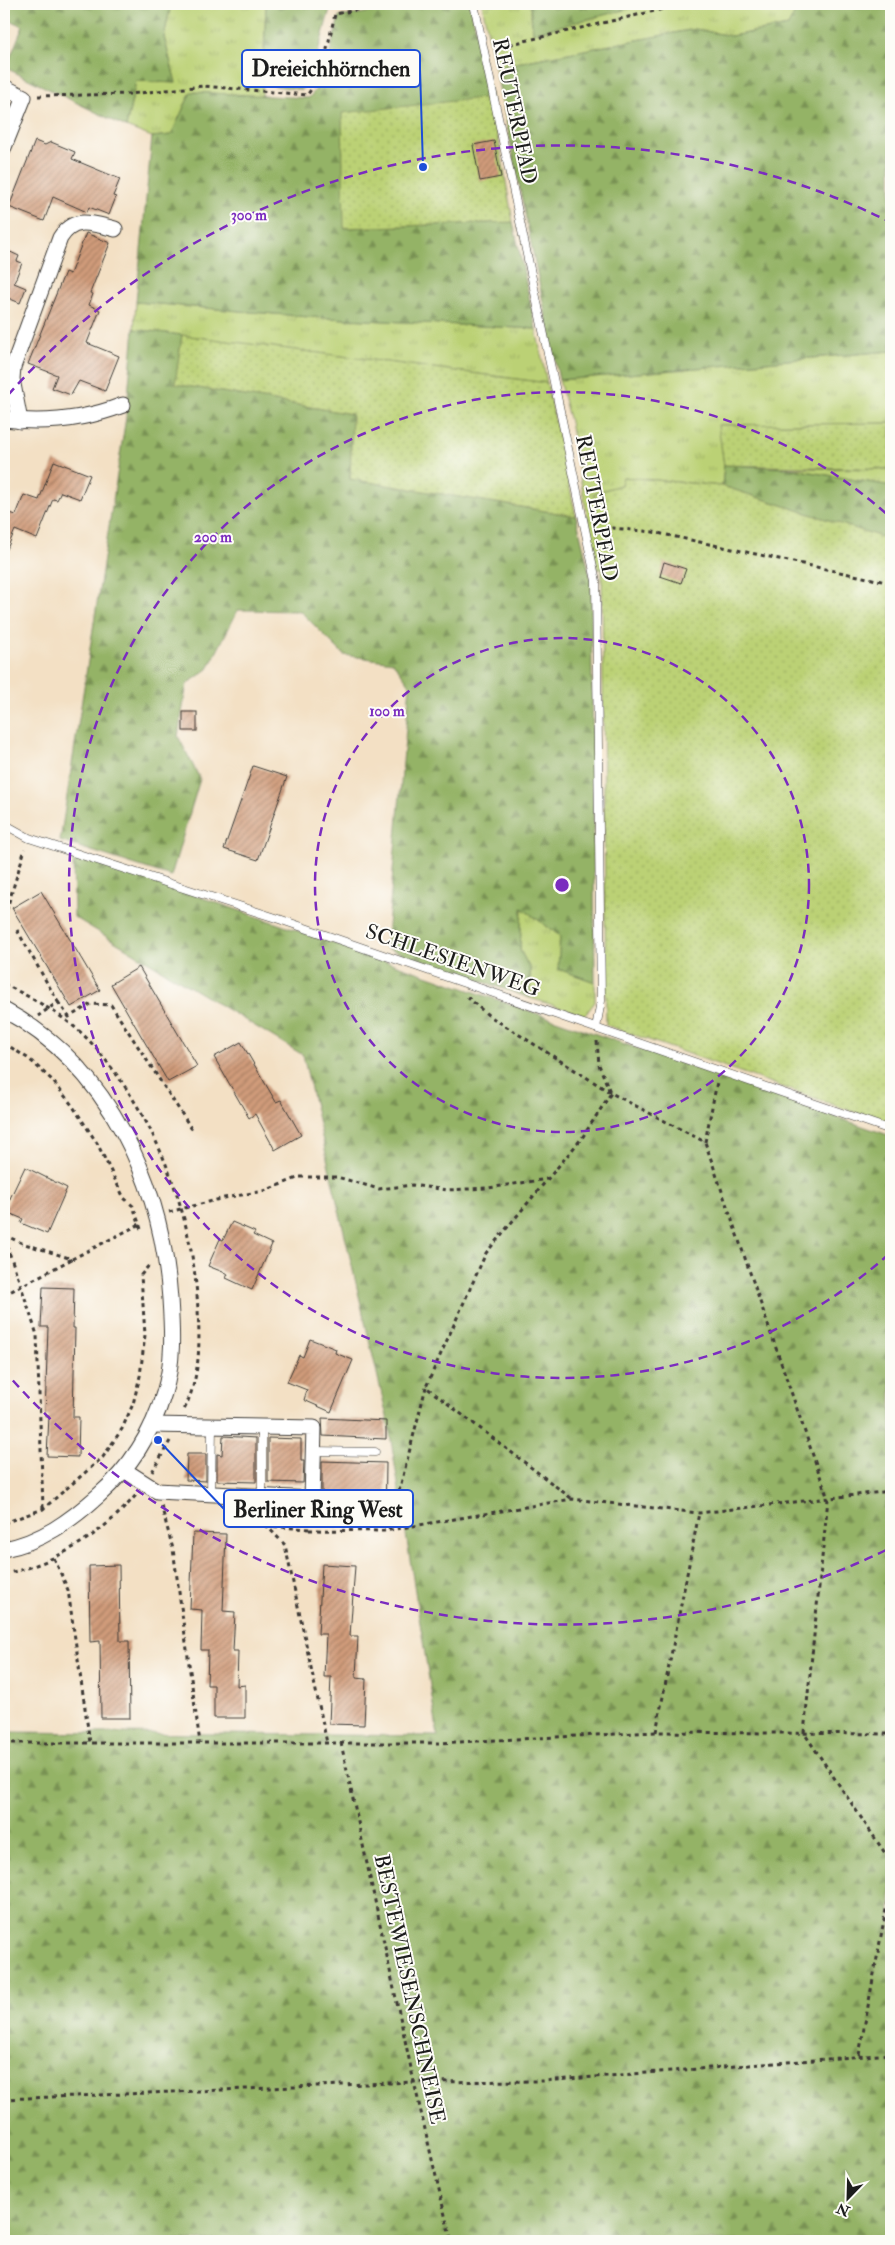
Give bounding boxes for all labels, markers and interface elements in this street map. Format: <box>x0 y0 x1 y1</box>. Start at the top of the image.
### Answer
street label: REUTERPFAD <box>486 36 543 187</box>
callout: Dreieichhörnchen <box>242 50 420 87</box>
text: Dreieichhörnchen <box>252 55 411 83</box>
text: 300 m <box>231 206 267 225</box>
street label: REUTERPFAD <box>569 433 624 584</box>
text: 200 m <box>194 528 232 547</box>
text: 100 m <box>369 702 405 721</box>
centre of rings <box>553 876 571 894</box>
street label: SCHLESIENWEG <box>362 918 544 1003</box>
callout: Berliner Ring West <box>224 1490 413 1527</box>
text: Berliner Ring West <box>233 1496 403 1525</box>
street label: BESTEWIESENSCHNEISE <box>368 1852 451 2126</box>
north arrow <box>822 2172 872 2222</box>
text: N <box>834 2199 853 2220</box>

